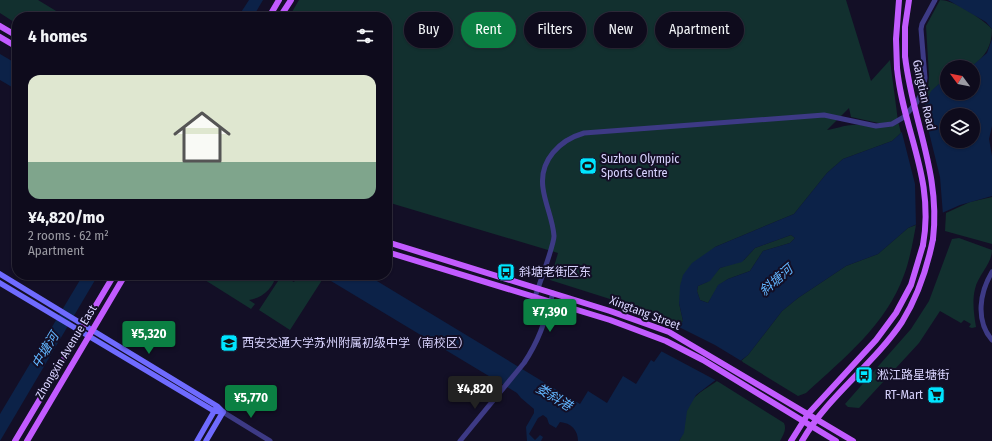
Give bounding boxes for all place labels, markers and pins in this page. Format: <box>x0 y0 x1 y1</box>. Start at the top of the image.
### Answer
place label: Suzhou Olympic Sports Centre <box>601 152 679 180</box>
sports icon: Suzhou Olympic Sports Centre <box>578 156 598 176</box>
bus stop icon: 斜塘老街区东 <box>496 262 516 282</box>
place label: 斜塘老街区东 <box>519 265 591 279</box>
pin: ¥7,390 <box>517 299 583 333</box>
pin: ¥5,320 <box>116 321 182 355</box>
school or university icon: 西安交通大学苏州附属初级中学（南校区） <box>219 333 239 353</box>
place label: 西安交通大学苏州附属初级中学（南校区） <box>242 336 470 350</box>
bus stop icon: 淞江路星塘街 <box>854 365 874 385</box>
place label: 淞江路星塘街 <box>877 368 949 382</box>
pin: ¥4,820 <box>442 376 508 410</box>
pin: ¥5,770 <box>218 385 284 419</box>
supermarket icon: RT-Mart <box>926 385 946 405</box>
place label: RT-Mart <box>885 388 923 402</box>

